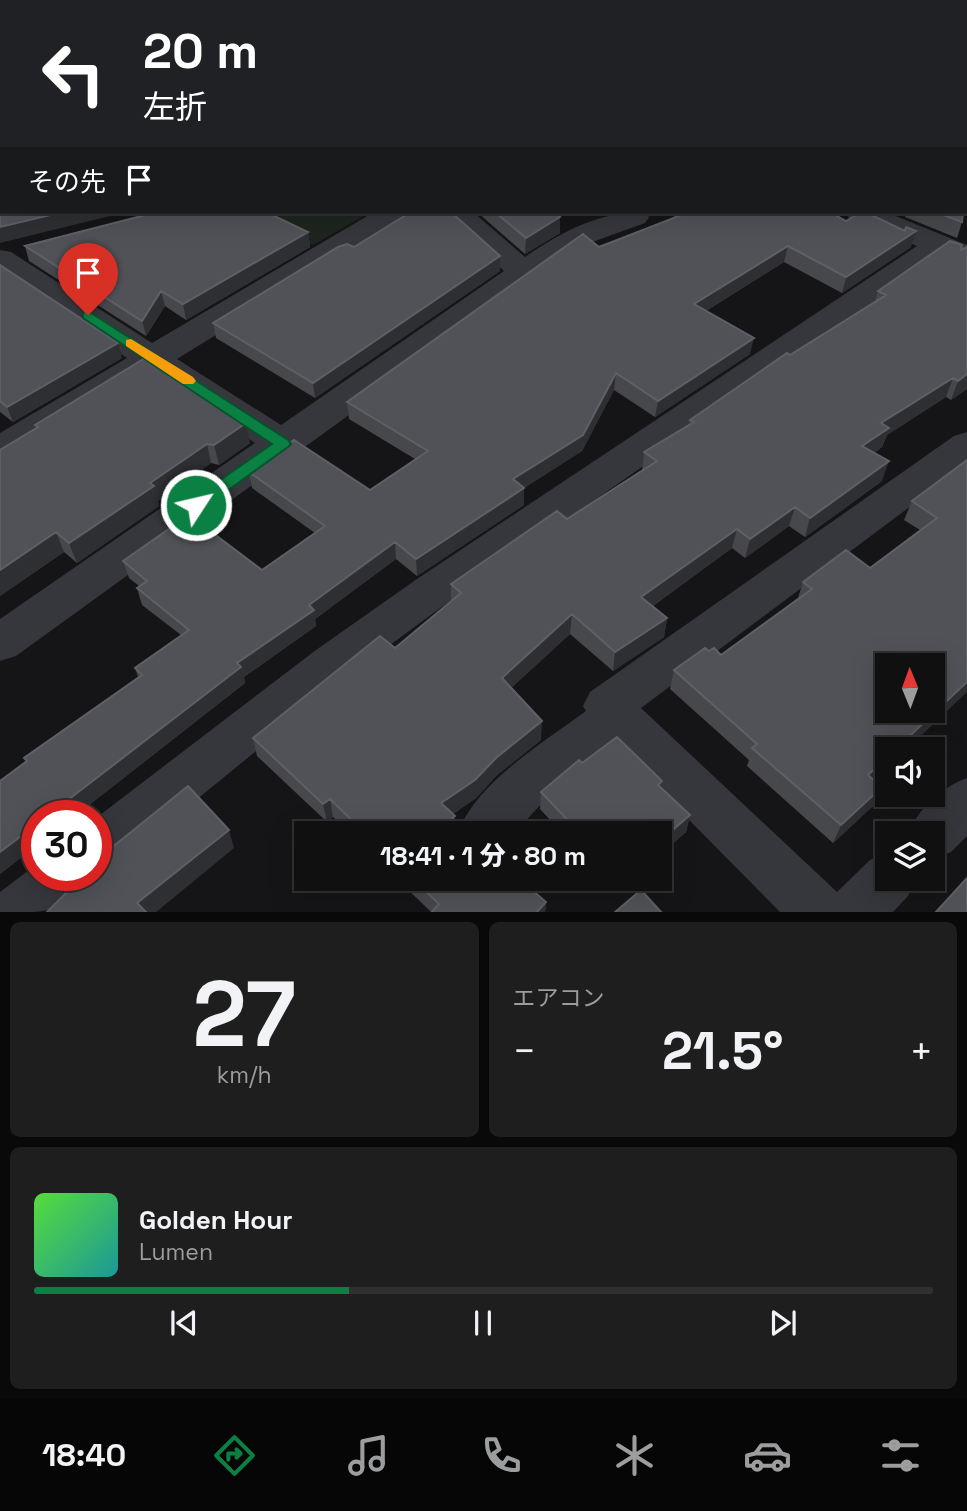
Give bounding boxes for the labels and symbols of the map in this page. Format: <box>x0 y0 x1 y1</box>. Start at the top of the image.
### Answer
pin <box>58 243 118 315</box>
position arrow <box>159 468 233 542</box>
north arrow <box>875 653 945 723</box>
speed limit sign: 30 <box>21 800 112 891</box>

